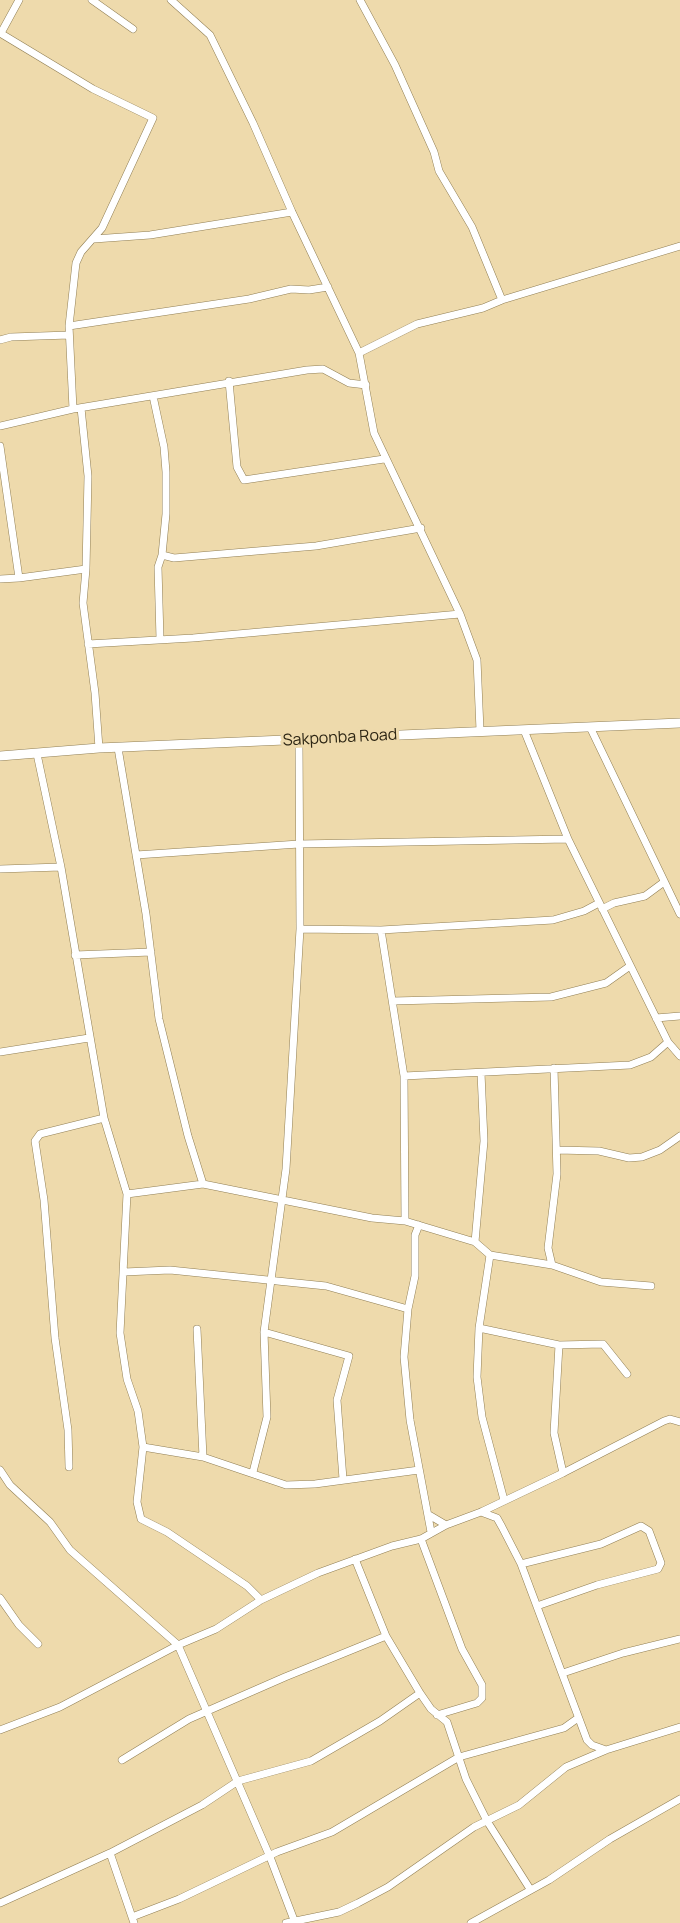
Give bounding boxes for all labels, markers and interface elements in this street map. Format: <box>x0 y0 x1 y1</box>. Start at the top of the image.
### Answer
street label: Sakponba Road <box>282 725 398 751</box>

